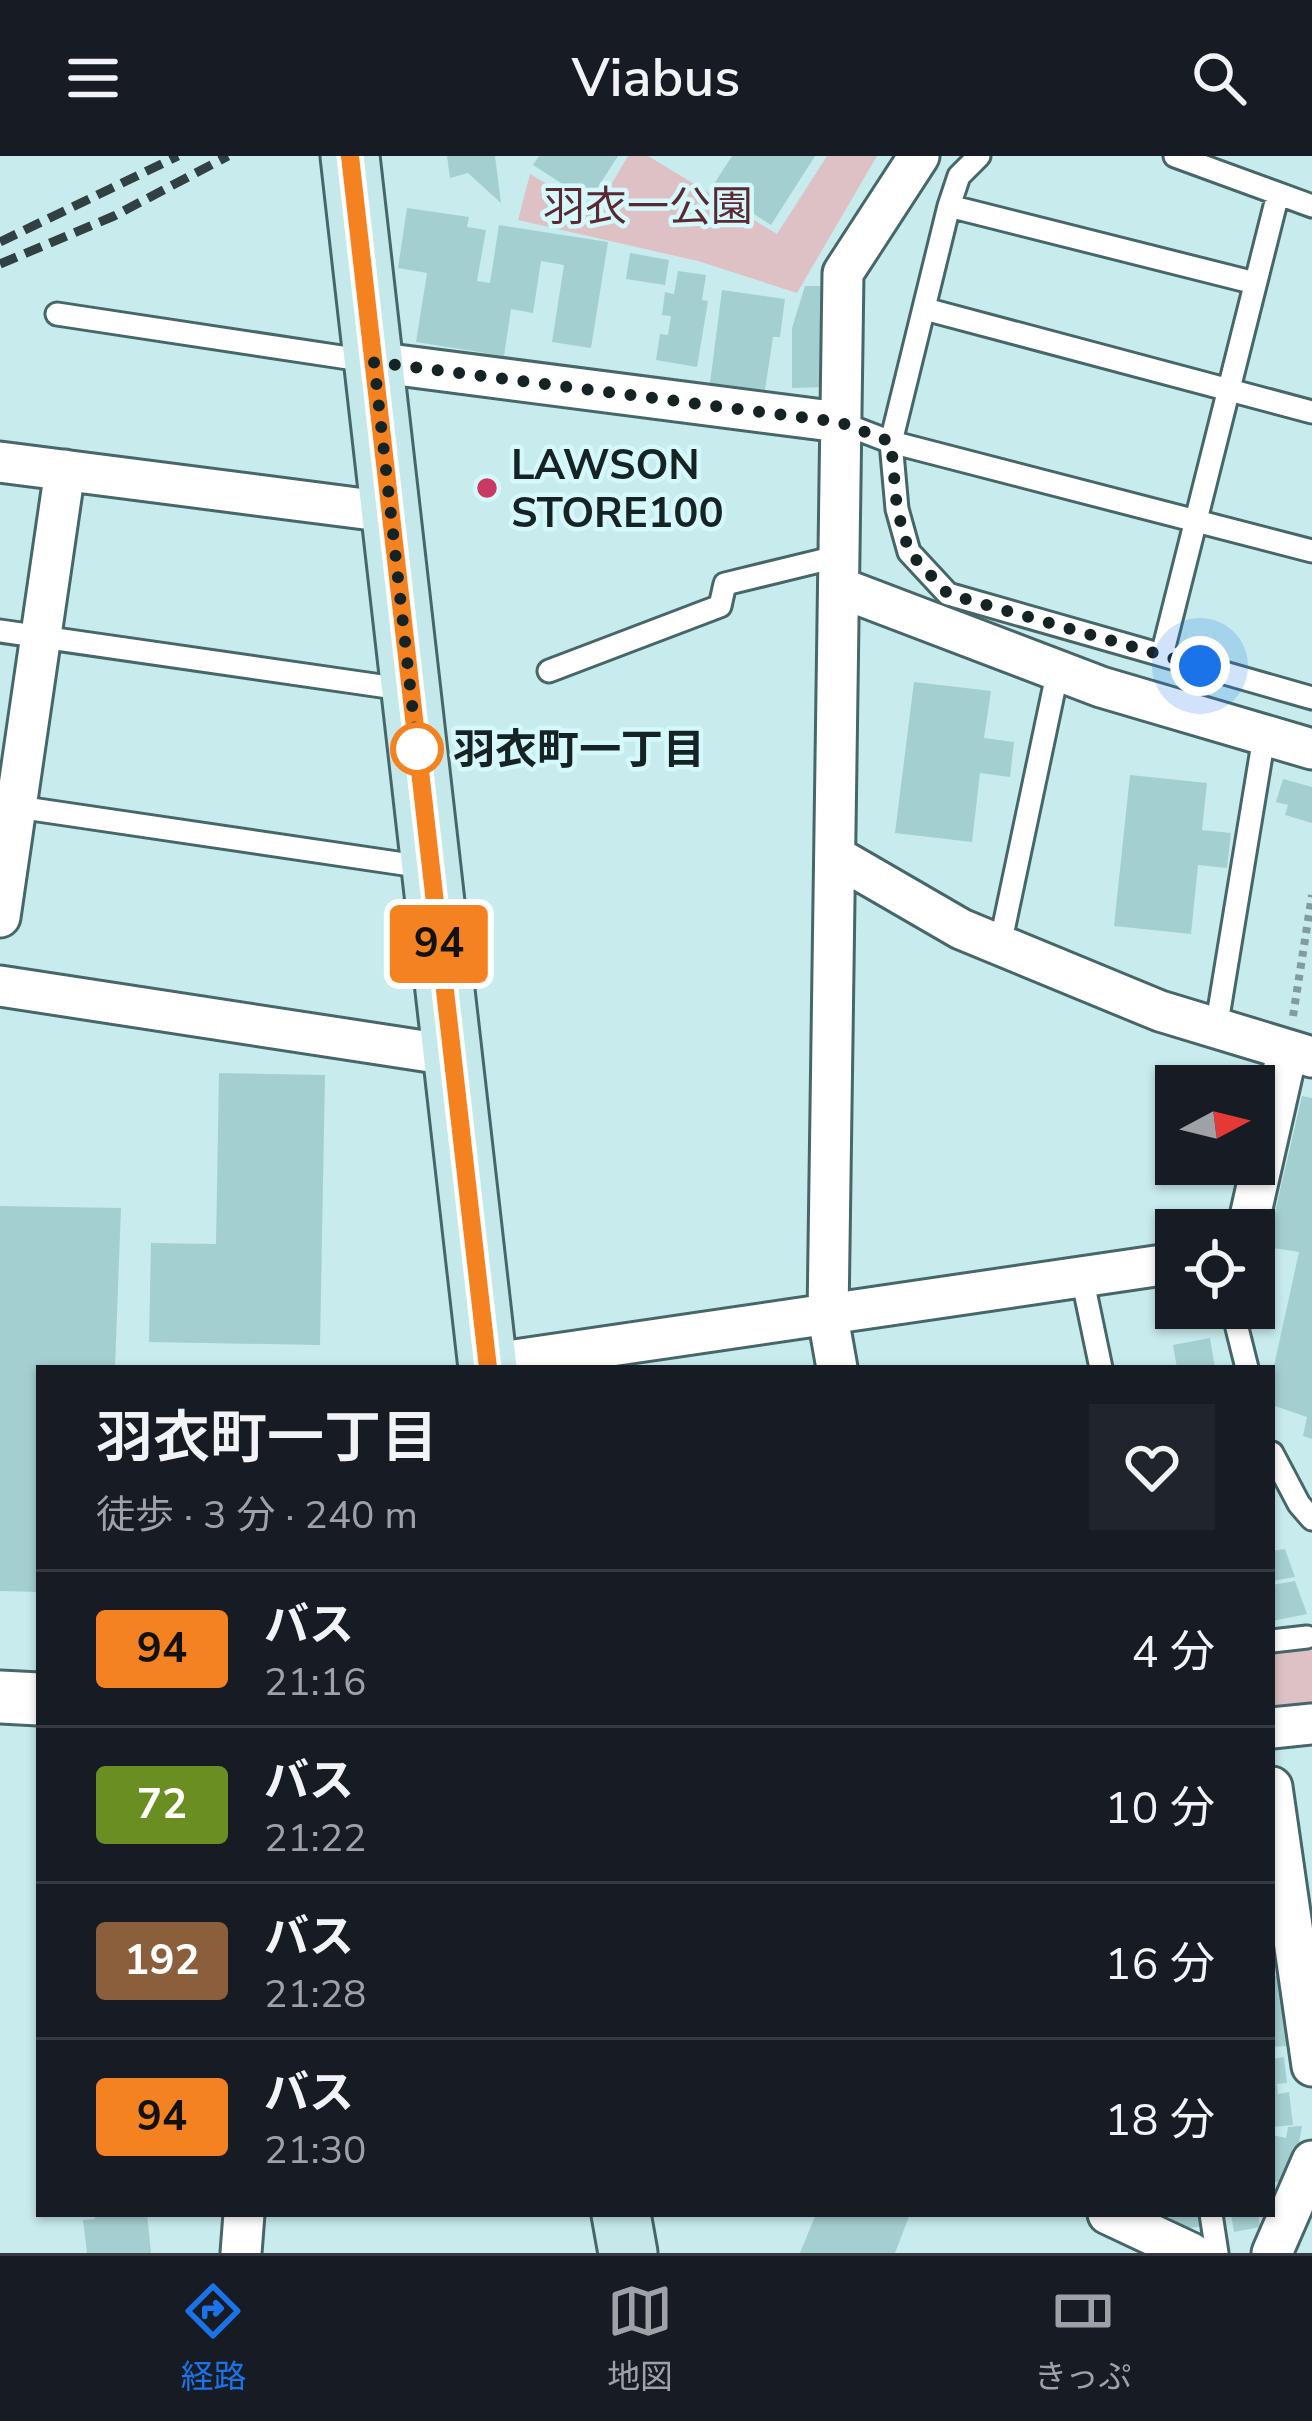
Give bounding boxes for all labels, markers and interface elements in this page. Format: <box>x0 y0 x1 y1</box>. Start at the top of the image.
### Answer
text: Viabus <box>572 41 740 115</box>
icon: menu <box>60 45 126 111</box>
icon: search <box>1186 45 1252 111</box>
park label: 羽衣一公園 <box>543 179 753 236</box>
place label: LAWSON STORE100 <box>511 437 724 542</box>
marker: LAWSON STORE100 <box>474 475 500 501</box>
your location <box>1170 636 1230 696</box>
place label: 羽衣町一丁目 <box>453 722 705 779</box>
marker: 羽衣町一丁目 <box>392 724 442 774</box>
line badge: 94 <box>385 905 493 983</box>
text: 94 <box>414 915 464 972</box>
north arrow <box>1155 1065 1275 1185</box>
map controls <box>1155 1065 1275 1329</box>
button: locate <box>1155 1209 1275 1329</box>
text: 羽衣町一丁目 <box>96 1399 438 1477</box>
button: heart <box>1089 1404 1215 1530</box>
text: 徒歩 · 3 分 · 240 m <box>96 1489 418 1542</box>
text: バス <box>264 1595 354 1656</box>
text: 94 <box>137 1620 187 1677</box>
text: 4 分 <box>1131 1622 1215 1683</box>
text: 21:16 <box>264 1656 367 1709</box>
text: バス <box>264 1751 354 1812</box>
text: 72 <box>137 1776 187 1833</box>
text: 10 分 <box>1104 1778 1215 1839</box>
text: 21:22 <box>264 1812 367 1865</box>
text: バス <box>264 1907 354 1968</box>
text: 192 <box>124 1932 200 1989</box>
text: 16 分 <box>1104 1934 1215 1995</box>
text: 21:28 <box>264 1968 367 2021</box>
text: バス <box>264 2063 354 2124</box>
text: 94 <box>137 2088 187 2145</box>
text: 18 分 <box>1104 2090 1215 2151</box>
text: 21:30 <box>264 2124 367 2177</box>
tab: 経路 <box>180 2278 246 2400</box>
tab: 地図 <box>607 2278 673 2400</box>
tab: きっぷ <box>1034 2278 1132 2400</box>

